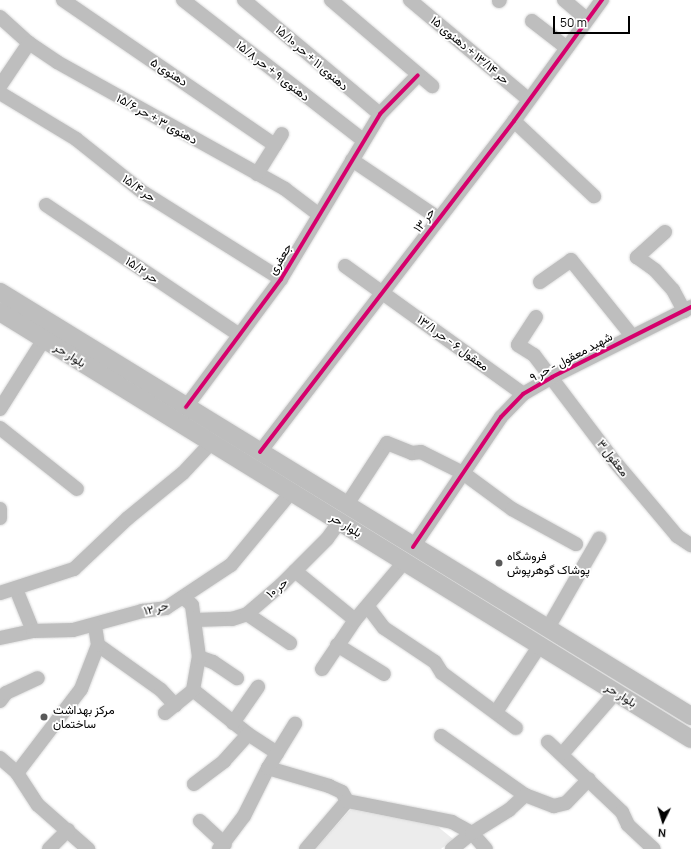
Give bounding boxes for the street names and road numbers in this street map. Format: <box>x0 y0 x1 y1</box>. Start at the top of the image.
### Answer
street label: حر ۱۳/۱۴ + دهنوی ۱۵ <box>428 13 512 87</box>
street label: دهنوی ۱۱ + حر ۱۵/۱۰ <box>273 22 351 94</box>
street label: دهنوی ۹ + حر ۱۵/۸ <box>233 38 313 104</box>
street label: دهنوی ۵ <box>148 55 190 89</box>
street label: دهنوی ۳ + حر ۱۵/۶ <box>114 91 200 147</box>
street label: حر ۱۵/۴ <box>120 171 158 205</box>
street label: حر ۱۳ <box>410 205 438 235</box>
street label: جعفری <box>265 241 295 277</box>
street label: حر ۱۵/۲ <box>123 254 161 286</box>
street label: معقول ۶ - حر ۱۳/۱ <box>414 312 492 374</box>
street label: شهید معقول - حر ۹ <box>527 329 615 385</box>
street label: بلوار حر <box>51 340 89 370</box>
street label: معقول ۳ <box>594 437 632 479</box>
street label: بلوار حر <box>327 510 365 540</box>
street label: حر ۱۰ <box>263 575 291 601</box>
street label: حر ۱۲ <box>142 598 170 618</box>
street label: بلوار حر <box>602 680 640 710</box>

